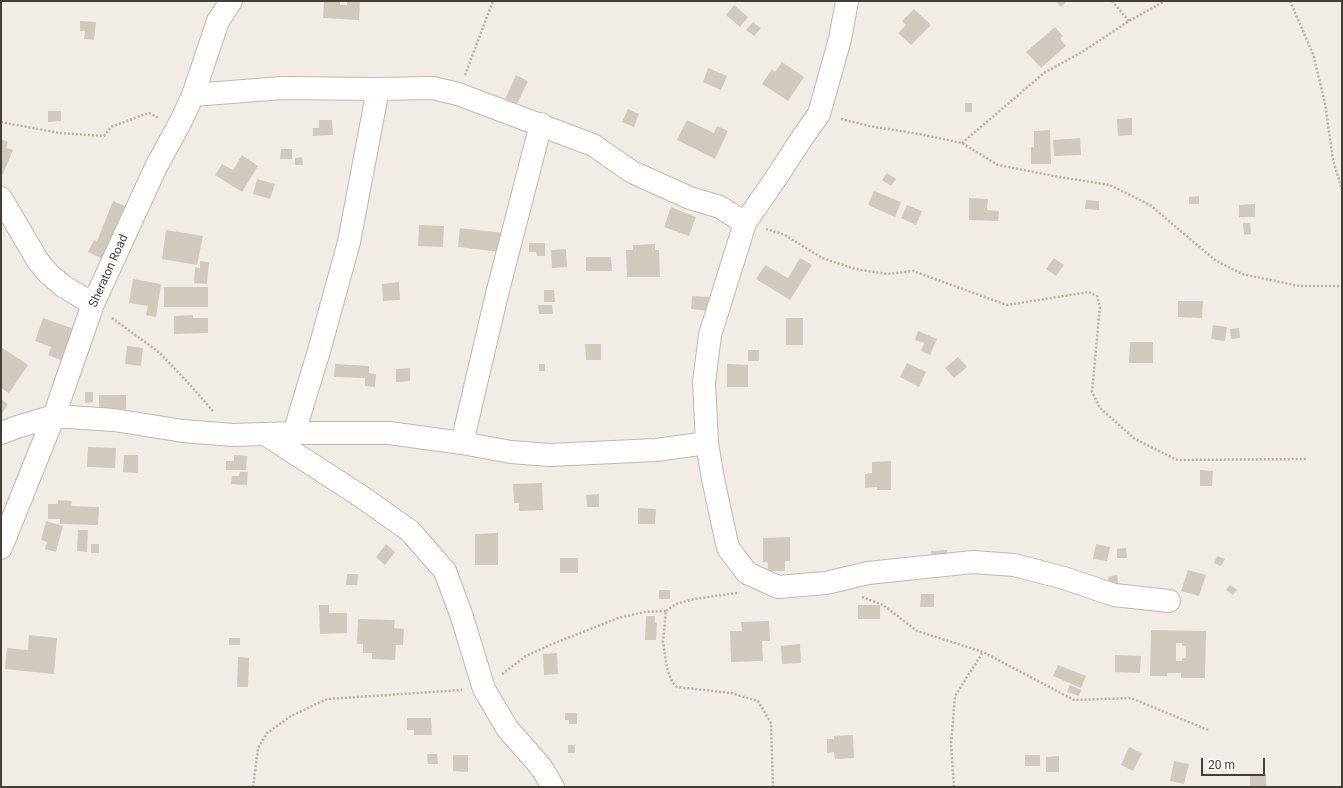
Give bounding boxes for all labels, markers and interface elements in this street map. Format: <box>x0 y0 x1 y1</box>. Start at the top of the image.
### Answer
street label: Sheraton Road <box>87 232 131 310</box>
scale bar <box>1203 750 1267 776</box>
text: 20 m <box>1208 758 1235 772</box>

